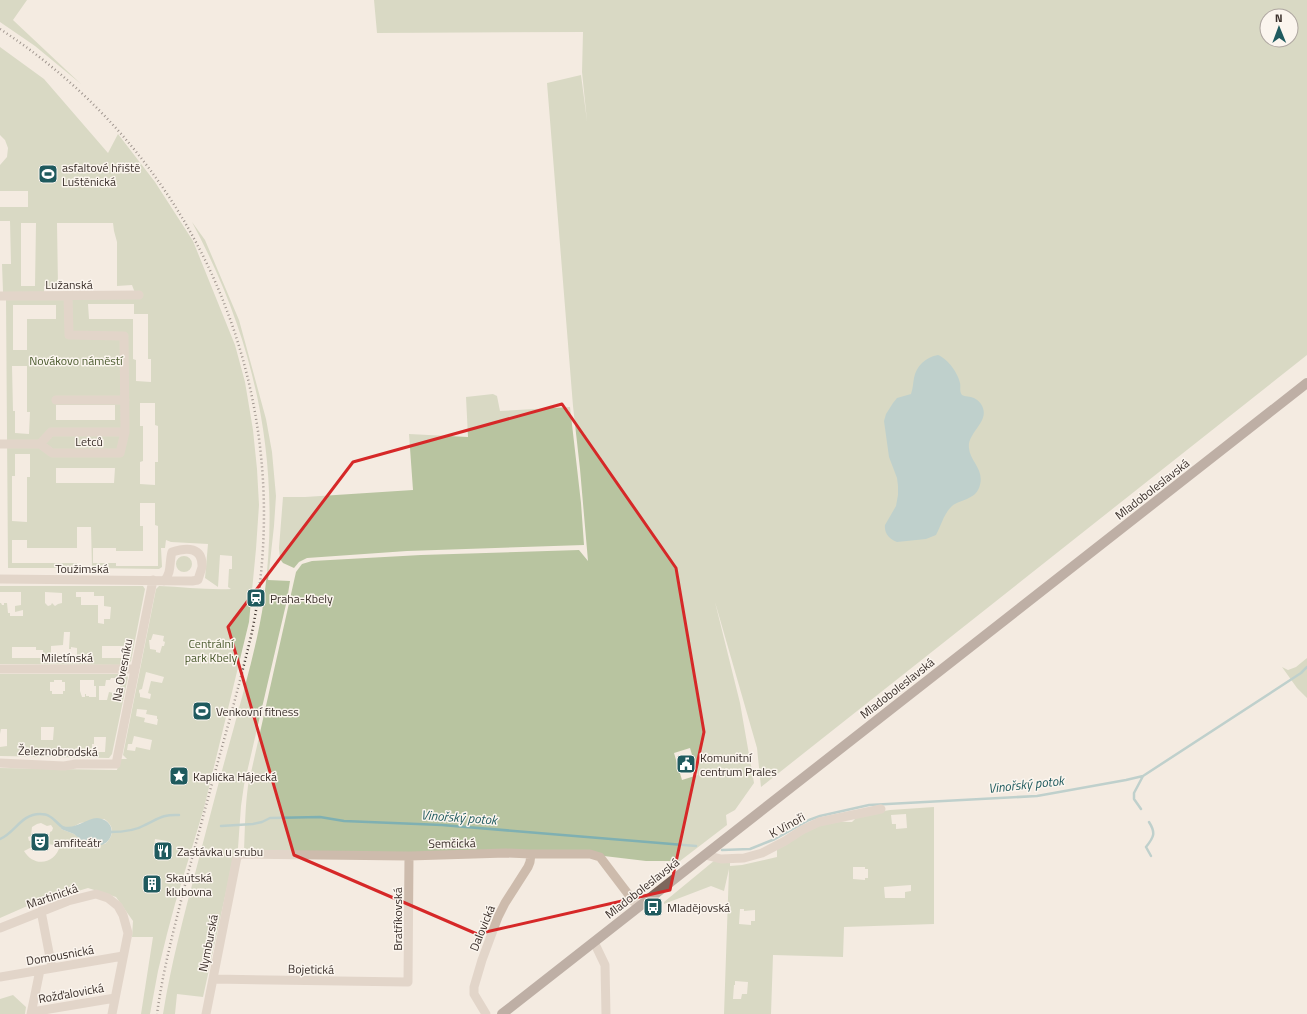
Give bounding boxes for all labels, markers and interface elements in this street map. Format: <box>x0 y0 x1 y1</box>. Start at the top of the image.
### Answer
north arrow <box>1259 8 1299 48</box>
text: N <box>1275 10 1283 26</box>
place label: asfaltové hřiště Luštěnická <box>62 158 140 191</box>
sports icon: asfaltové hřiště Luštěnická <box>37 163 59 185</box>
street label: Lužanská <box>45 275 93 294</box>
park label: Novákovo náměstí <box>29 351 124 370</box>
street label: Letců <box>75 432 103 451</box>
street label: Mladoboleslavská <box>1111 454 1193 524</box>
street label: Toužimská <box>55 559 109 578</box>
station icon: Praha-Kbely <box>245 587 267 609</box>
place label: Praha-Kbely <box>270 589 333 608</box>
park label: Centrální park Kbely <box>185 634 238 667</box>
street label: Na Ovesníku <box>107 637 137 703</box>
street label: Miletínská <box>41 648 93 667</box>
street label: Mladoboleslavská <box>856 653 938 723</box>
sports icon: Venkovní fitness <box>191 700 213 722</box>
place label: Venkovní fitness <box>216 702 299 721</box>
street label: Železnobrodská <box>18 741 98 761</box>
place label: Komunitní centrum Prales <box>700 748 777 781</box>
public building icon: Komunitní centrum Prales <box>675 753 697 775</box>
place icon: Kaplička Hájecká <box>168 765 190 787</box>
place label: Kaplička Hájecká <box>193 767 277 786</box>
water label: Vinořský potok <box>987 770 1067 798</box>
water label: Vinořský potok <box>420 804 500 830</box>
street label: K Vinoři <box>765 807 809 843</box>
theatre icon: amfiteátr <box>29 831 51 853</box>
place label: amfiteátr <box>54 833 101 852</box>
street label: Semčická <box>428 833 476 853</box>
restaurant icon: Zastávka u srubu <box>152 840 174 862</box>
place label: Zastávka u srubu <box>177 842 263 861</box>
street label: Mladoboleslavská <box>601 853 683 923</box>
place label: Skautská klubovna <box>166 868 212 901</box>
building icon: Skautská klubovna <box>141 873 163 895</box>
street label: Martinická <box>24 878 80 914</box>
street label: Bratříkovská <box>388 887 407 951</box>
bus stop icon: Mladějovská <box>642 896 664 918</box>
place label: Mladějovská <box>667 898 730 917</box>
street label: Dalovická <box>464 902 500 954</box>
street label: Nymburská <box>193 913 223 973</box>
street label: Domousnická <box>25 940 95 970</box>
street label: Bojetická <box>288 959 334 979</box>
street label: Rožďalovická <box>37 978 105 1008</box>

